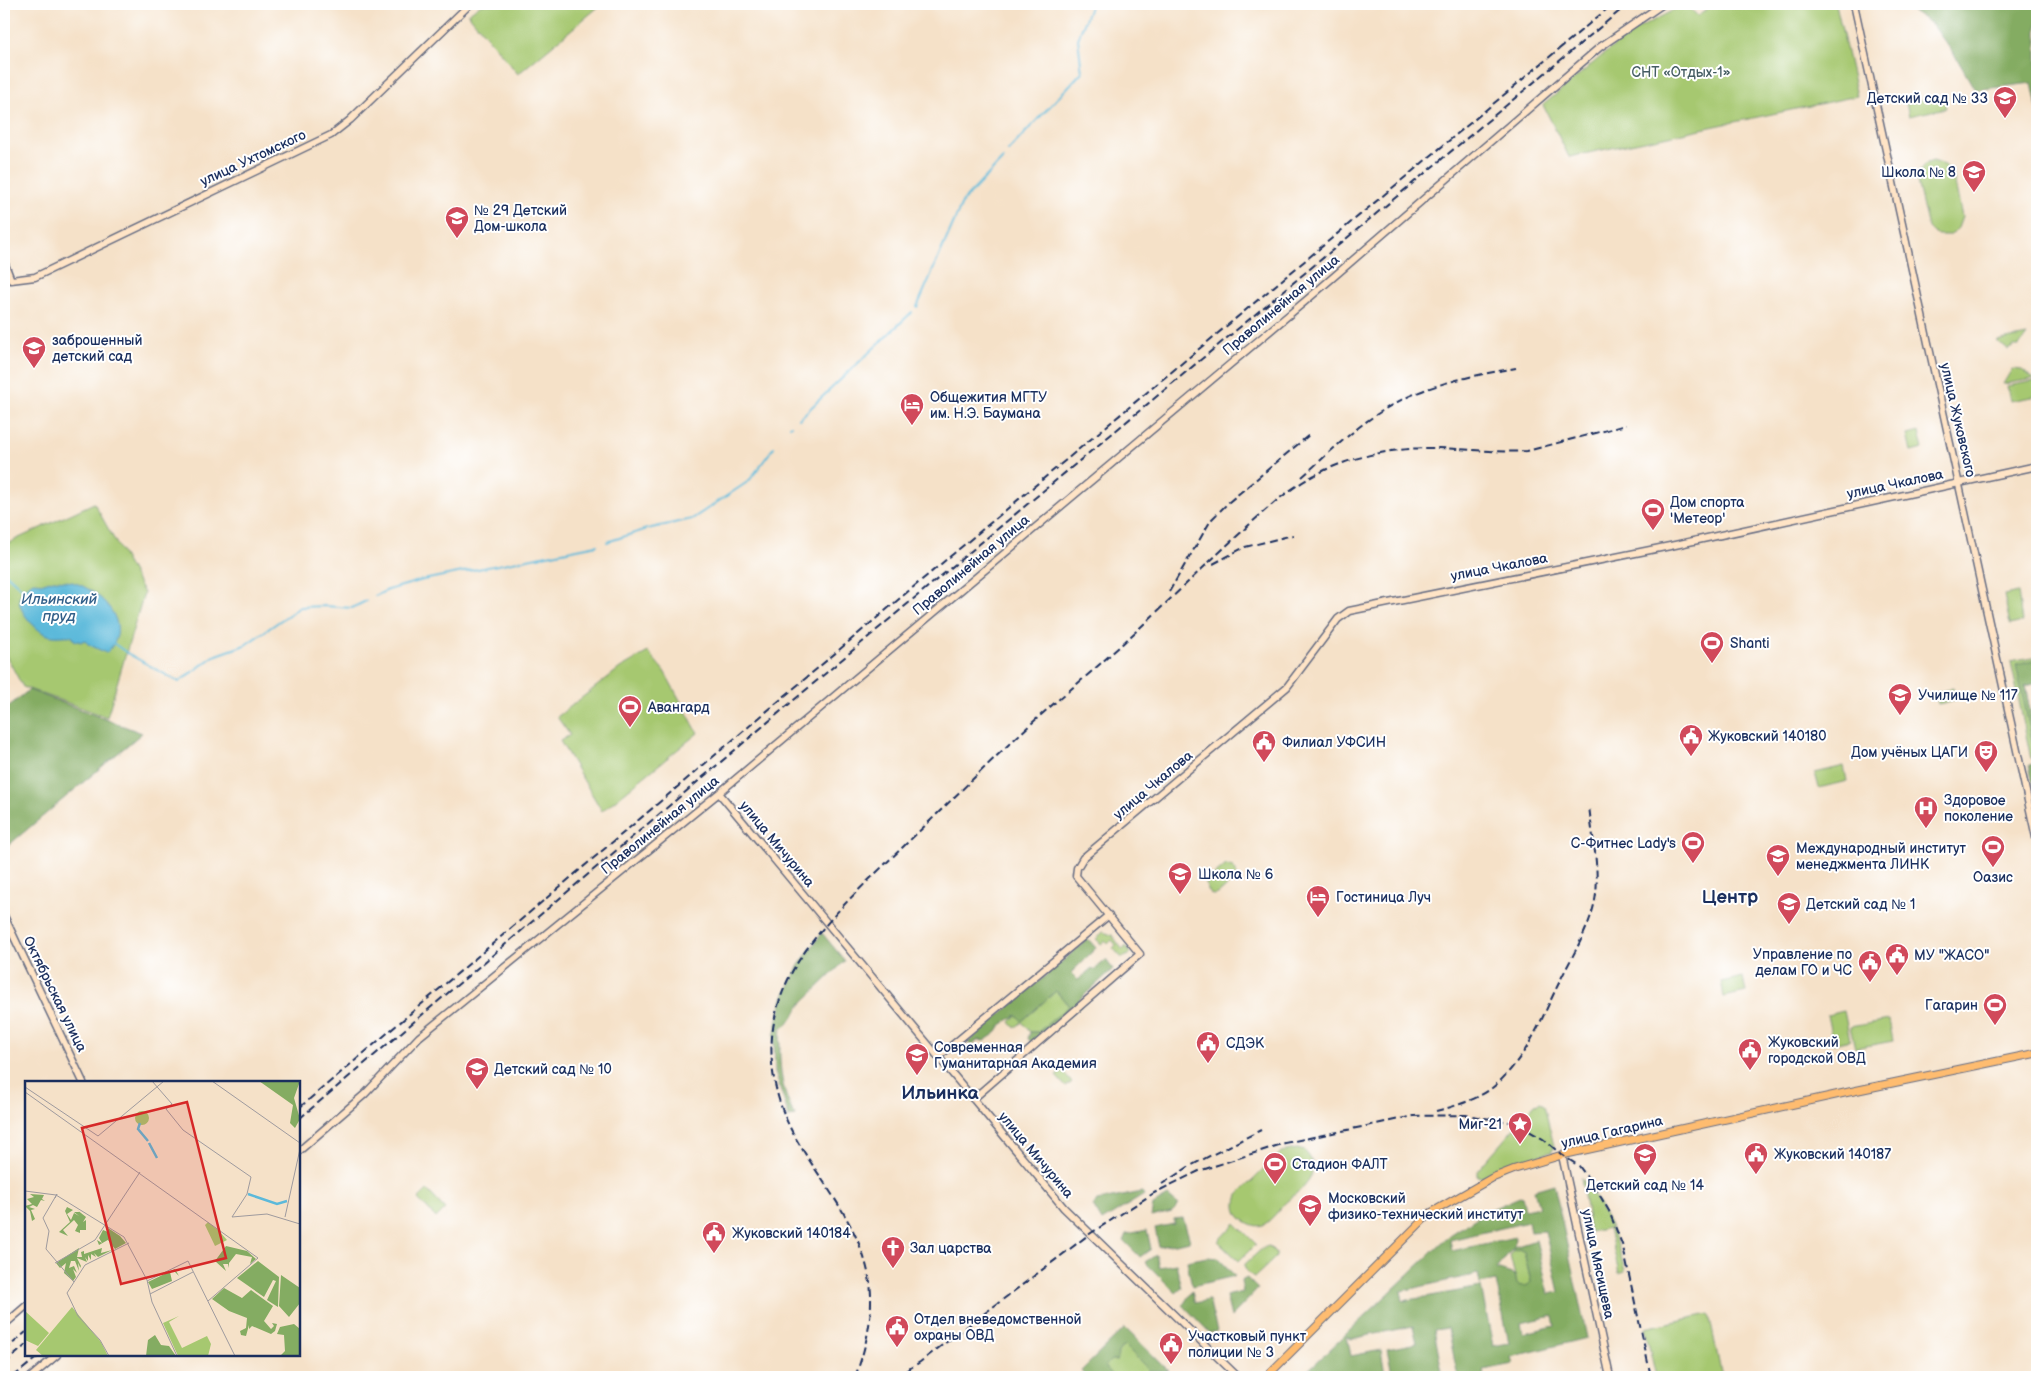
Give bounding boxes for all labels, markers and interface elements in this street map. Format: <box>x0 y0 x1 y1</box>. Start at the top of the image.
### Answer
park label: СНТ «Отдых-1» <box>1632 64 1731 81</box>
school or university icon: Детский сад № 33 <box>1992 85 2018 119</box>
place label: Детский сад № 33 <box>1867 90 1988 107</box>
street label: улица Ухтомского <box>197 126 309 190</box>
school or university icon: Школа № 8 <box>1961 159 1987 193</box>
place label: Школа № 8 <box>1881 164 1956 181</box>
place label: № 29 Детский Дом-школа <box>474 202 567 235</box>
school or university icon: № 29 Детский Дом-школа <box>444 205 470 239</box>
street label: Праволинейная улица <box>1219 251 1343 359</box>
place label: заброшенный детский сад <box>52 332 142 365</box>
school or university icon: заброшенный детский сад <box>21 335 47 369</box>
street label: улица Жуковского <box>1937 361 1979 479</box>
place label: Общежития МГТУ им. Н.Э. Баумана <box>930 389 1047 422</box>
hotel icon: Общежития МГТУ им. Н.Э. Баумана <box>899 392 925 426</box>
street label: улица Чкалова <box>1845 465 1945 503</box>
place label: Дом спорта 'Метеор' <box>1670 494 1745 527</box>
sports icon: Дом спорта 'Метеор' <box>1640 497 1666 531</box>
street label: Праволинейная улица <box>909 511 1033 619</box>
street label: улица Чкалова <box>1449 549 1550 585</box>
water label: Ильинский пруд <box>21 590 98 626</box>
sports icon: Shanti <box>1699 630 1725 664</box>
place label: Shanti <box>1730 635 1770 652</box>
school or university icon: Училище № 117 <box>1887 682 1913 716</box>
place label: Училище № 117 <box>1918 687 2018 704</box>
sports icon: Авангард <box>617 694 643 728</box>
place label: Авангард <box>647 699 710 716</box>
public building icon: Жуковский 140180 <box>1678 723 1704 757</box>
place label: Жуковский 140180 <box>1708 728 1826 745</box>
public building icon: Филиал УФСИН <box>1251 729 1277 763</box>
place label: Филиал УФСИН <box>1282 734 1386 751</box>
theatre icon: Дом учёных ЦАГИ <box>1973 739 1999 773</box>
place label: Дом учёных ЦАГИ <box>1851 744 1968 761</box>
street label: улица Чкалова <box>1110 746 1197 823</box>
street label: Праволинейная улица <box>597 772 723 878</box>
place label: Здоровое поколение <box>1944 792 2013 825</box>
hospital icon: Здоровое поколение <box>1913 795 1939 829</box>
street label: улица Мичурина <box>736 797 819 891</box>
sports icon: С-Фитнес Lady's <box>1680 830 1706 864</box>
sports icon: Оазис <box>1980 834 2006 868</box>
place label: С-Фитнес Lady's <box>1571 835 1676 852</box>
place label: Международный институт менеджмента ЛИНК <box>1796 840 1966 873</box>
school or university icon: Международный институт менеджмента ЛИНК <box>1765 843 1791 877</box>
school or university icon: Школа № 6 <box>1167 861 1193 895</box>
place label: Школа № 6 <box>1198 866 1274 883</box>
place label: Оазис <box>1973 869 2013 886</box>
hotel icon: Гостиница Луч <box>1305 884 1331 918</box>
district label: Центр <box>1702 886 1759 909</box>
place label: Гостиница Луч <box>1336 889 1431 906</box>
school or university icon: Детский сад № 1 <box>1776 891 1802 925</box>
place label: Детский сад № 1 <box>1806 896 1916 913</box>
street label: Октябрьская улица <box>20 933 91 1055</box>
public building icon: МУ "ЖАСО" <box>1884 942 1910 976</box>
place label: Управление по делам ГО и ЧС <box>1753 946 1853 979</box>
place label: МУ "ЖАСО" <box>1914 947 1989 964</box>
public building icon: Управление по делам ГО и ЧС <box>1857 949 1883 983</box>
sports icon: Гагарин <box>1982 992 2008 1026</box>
place label: Гагарин <box>1925 997 1978 1014</box>
public building icon: СДЭК <box>1195 1030 1221 1064</box>
place label: Жуковский городской ОВД <box>1768 1034 1866 1067</box>
place label: СДЭК <box>1226 1035 1265 1052</box>
public building icon: Жуковский городской ОВД <box>1737 1037 1763 1071</box>
place label: Современная Гуманитарная Академия <box>934 1039 1097 1072</box>
school or university icon: Современная Гуманитарная Академия <box>904 1042 930 1076</box>
school or university icon: Детский сад № 10 <box>464 1056 490 1090</box>
place label: Детский сад № 10 <box>494 1061 612 1078</box>
inset map <box>25 1081 300 1356</box>
district label: Ильинка <box>901 1082 980 1105</box>
street label: улица Мичурина <box>995 1108 1078 1202</box>
place icon: Миг-21 <box>1507 1111 1533 1145</box>
street label: улица Гагарина <box>1560 1112 1665 1152</box>
place label: Миг-21 <box>1458 1116 1502 1133</box>
public building icon: Жуковский 140187 <box>1743 1141 1769 1175</box>
school or university icon: Детский сад № 14 <box>1632 1142 1658 1176</box>
place label: Жуковский 140187 <box>1774 1146 1891 1163</box>
sports icon: Стадион ФАЛТ <box>1262 1151 1288 1185</box>
place label: Стадион ФАЛТ <box>1292 1156 1389 1173</box>
place label: Детский сад № 14 <box>1586 1177 1704 1194</box>
place label: Московский физико-технический институт <box>1328 1190 1524 1223</box>
school or university icon: Московский физико-технический институт <box>1297 1193 1323 1227</box>
street label: улица Мясищева <box>1578 1208 1618 1321</box>
public building icon: Жуковский 140184 <box>701 1220 727 1254</box>
place label: Жуковский 140184 <box>732 1225 851 1242</box>
church icon: Зал царства <box>880 1235 906 1269</box>
place label: Зал царства <box>910 1240 992 1257</box>
place label: Отдел вневедомственной охраны ОВД <box>914 1311 1081 1344</box>
public building icon: Отдел вневедомственной охраны ОВД <box>884 1314 910 1348</box>
place label: Участковый пункт полиции № 3 <box>1188 1328 1307 1361</box>
public building icon: Участковый пункт полиции № 3 <box>1158 1331 1184 1365</box>

